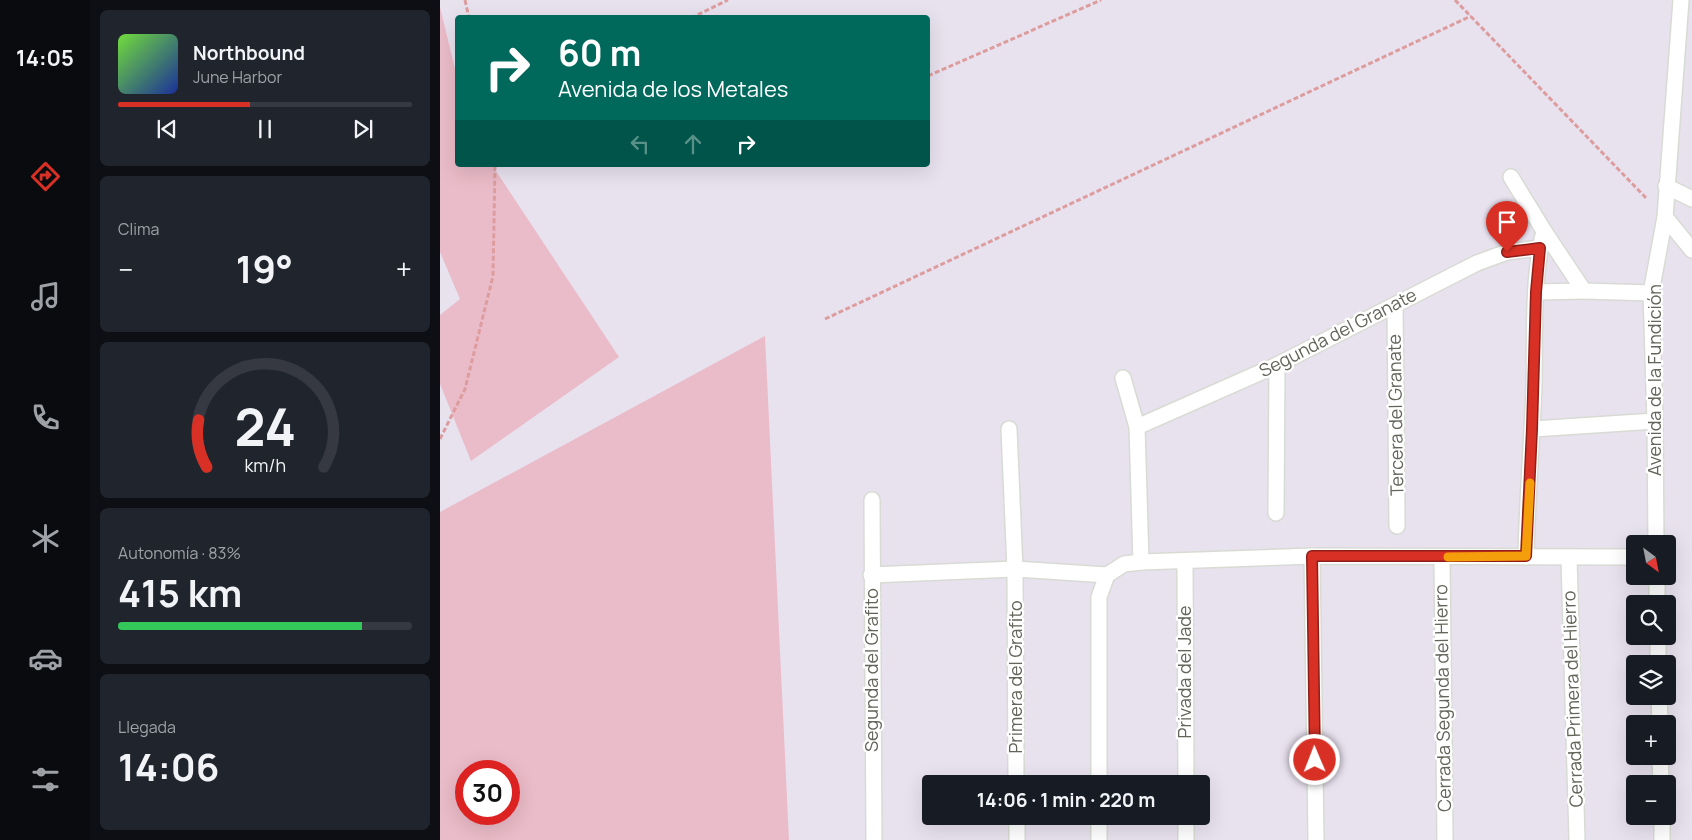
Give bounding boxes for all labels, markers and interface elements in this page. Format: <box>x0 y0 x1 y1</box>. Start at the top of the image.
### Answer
text: 60 m <box>558 29 641 77</box>
icon: right <box>475 35 540 100</box>
text: Northbound <box>193 40 305 66</box>
text: 14:05 <box>16 43 74 73</box>
text: June Harbor <box>193 66 282 88</box>
text: Avenida de los Metales <box>558 74 788 104</box>
icon: previous <box>153 115 181 143</box>
icon: pause <box>251 115 279 143</box>
icon: next <box>349 115 377 143</box>
icon: left <box>626 130 654 158</box>
icon: ahead <box>679 130 707 158</box>
icon: right <box>732 130 760 158</box>
icon: directions <box>28 159 63 194</box>
pin <box>1486 201 1528 252</box>
icon: arrive <box>1493 208 1521 236</box>
text: Clima <box>118 218 159 240</box>
text: 19° <box>236 242 293 294</box>
text: − <box>118 250 133 288</box>
text: + <box>396 250 412 288</box>
icon: music <box>28 279 63 314</box>
street label: Segunda del Granate <box>1255 282 1420 382</box>
street label: Avenida de la Fundición <box>1642 284 1666 476</box>
street label: Tercera del Granate <box>1382 334 1408 496</box>
text: 24 <box>234 391 296 462</box>
icon: phone <box>28 400 63 435</box>
text: km/h <box>244 453 286 477</box>
icon: climate <box>28 521 63 556</box>
north arrow <box>1626 535 1676 585</box>
map controls <box>1626 535 1676 825</box>
text: Autonomía · 83% <box>118 542 241 564</box>
text: 415 km <box>118 566 242 618</box>
street label: Cerrada Segunda del Hierro <box>1428 584 1456 812</box>
street label: Segunda del Grafito <box>859 588 883 752</box>
street label: Cerrada Primera del Hierro <box>1556 590 1588 808</box>
button: search <box>1626 595 1676 645</box>
street label: Primera del Grafito <box>1003 600 1027 754</box>
street label: Privada del Jade <box>1172 606 1196 738</box>
icon: car <box>28 641 63 676</box>
button: layers <box>1626 655 1676 705</box>
button: + <box>1626 715 1676 765</box>
text: Llegada <box>118 716 176 738</box>
position arrow <box>1288 733 1340 785</box>
text: 14:06 <box>118 740 219 792</box>
speed limit sign: 30 <box>455 760 520 825</box>
icon: filters <box>28 762 63 797</box>
button: − <box>1626 775 1676 825</box>
text: 14:06 · 1 min · 220 m <box>977 787 1155 813</box>

